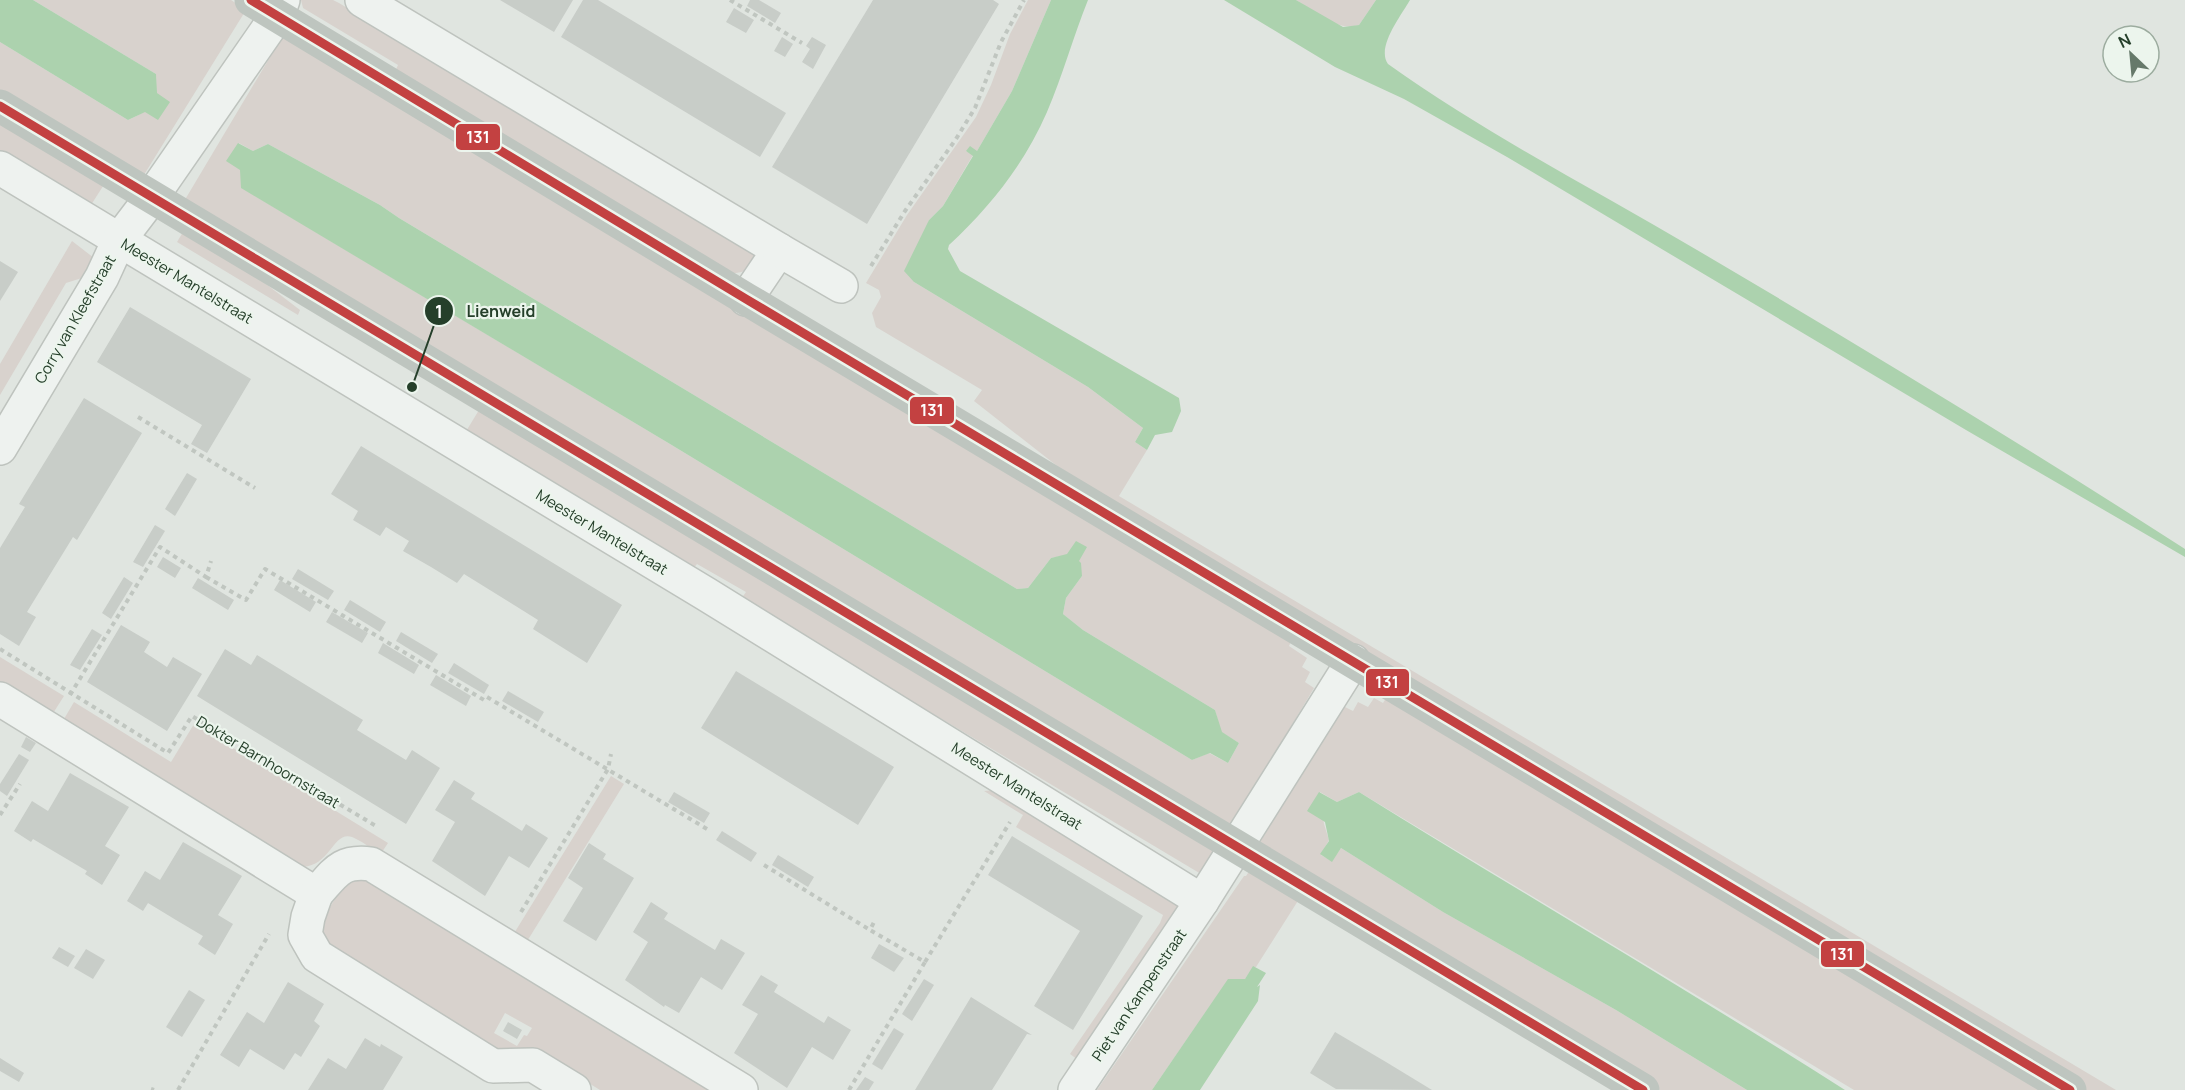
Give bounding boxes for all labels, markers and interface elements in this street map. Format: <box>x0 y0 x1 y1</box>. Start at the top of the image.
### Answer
north arrow <box>2101 24 2161 84</box>
text: N <box>2114 28 2134 53</box>
line badge: 131 <box>455 123 501 151</box>
text: 131 <box>466 126 490 148</box>
street label: Meester Mantelstraat <box>117 233 257 329</box>
street label: Corry van Kleefstraat <box>30 251 120 387</box>
callout: Lienweid <box>424 294 547 328</box>
text: 1 <box>435 299 443 323</box>
text: Lienweid <box>467 300 535 322</box>
line badge: 131 <box>909 396 955 425</box>
text: 131 <box>920 399 944 421</box>
street label: Meester Mantelstraat <box>532 484 672 580</box>
line badge: 131 <box>1365 668 1410 697</box>
text: 131 <box>1375 671 1399 693</box>
street label: Dokter Barnhoornstraat <box>192 711 344 813</box>
street label: Meester Mantelstraat <box>948 737 1086 835</box>
street label: Piet van Kampenstraat <box>1087 925 1191 1065</box>
line badge: 131 <box>1820 940 1865 968</box>
text: 131 <box>1830 943 1854 965</box>

